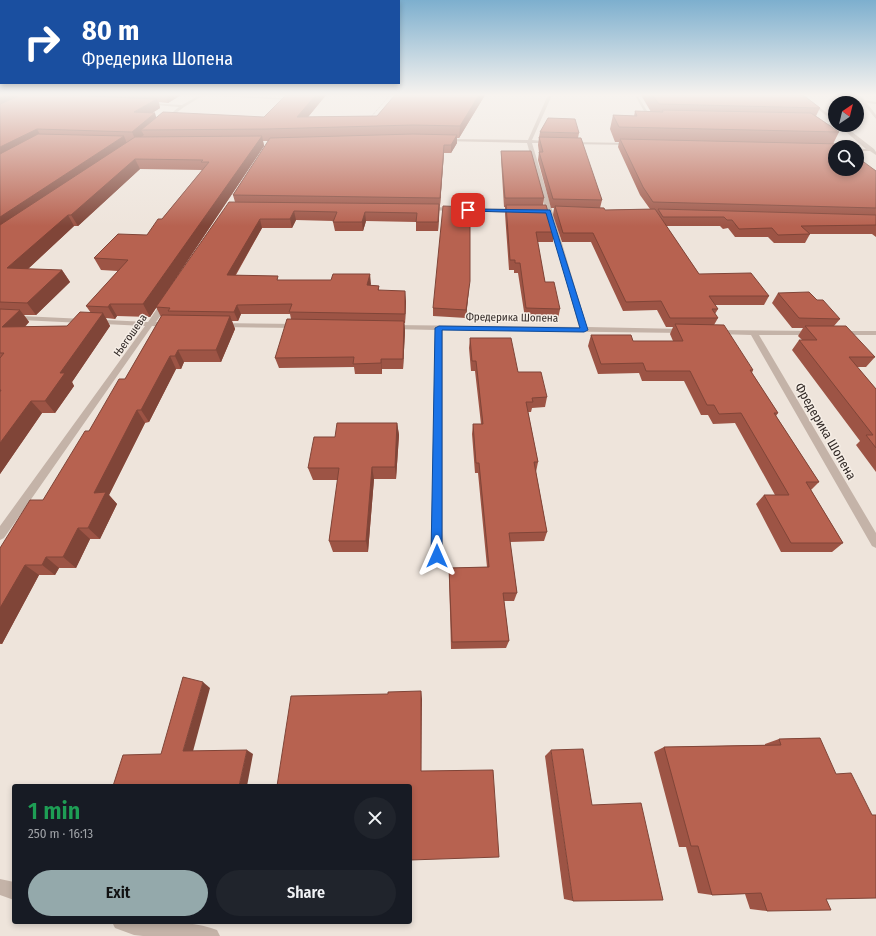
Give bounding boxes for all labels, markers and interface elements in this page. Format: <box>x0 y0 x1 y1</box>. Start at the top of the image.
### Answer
text: 80 m <box>82 14 139 47</box>
icon: right <box>16 16 68 68</box>
text: Фредерика Шопена <box>82 48 233 70</box>
north arrow <box>828 96 864 132</box>
map controls <box>828 96 864 176</box>
button: search <box>828 140 864 176</box>
pin <box>451 193 485 227</box>
icon: arrive <box>457 199 479 221</box>
street label: Фредерика Шопена <box>466 310 558 325</box>
street label: Његошева <box>111 312 150 359</box>
street label: Фредерика Шопена <box>792 380 859 482</box>
position arrow <box>416 535 458 577</box>
text: 1 min <box>28 797 80 825</box>
button: close <box>354 797 396 839</box>
text: 250 m · 16:13 <box>28 826 93 841</box>
button: Exit <box>28 870 208 916</box>
button: Share <box>216 870 396 916</box>

